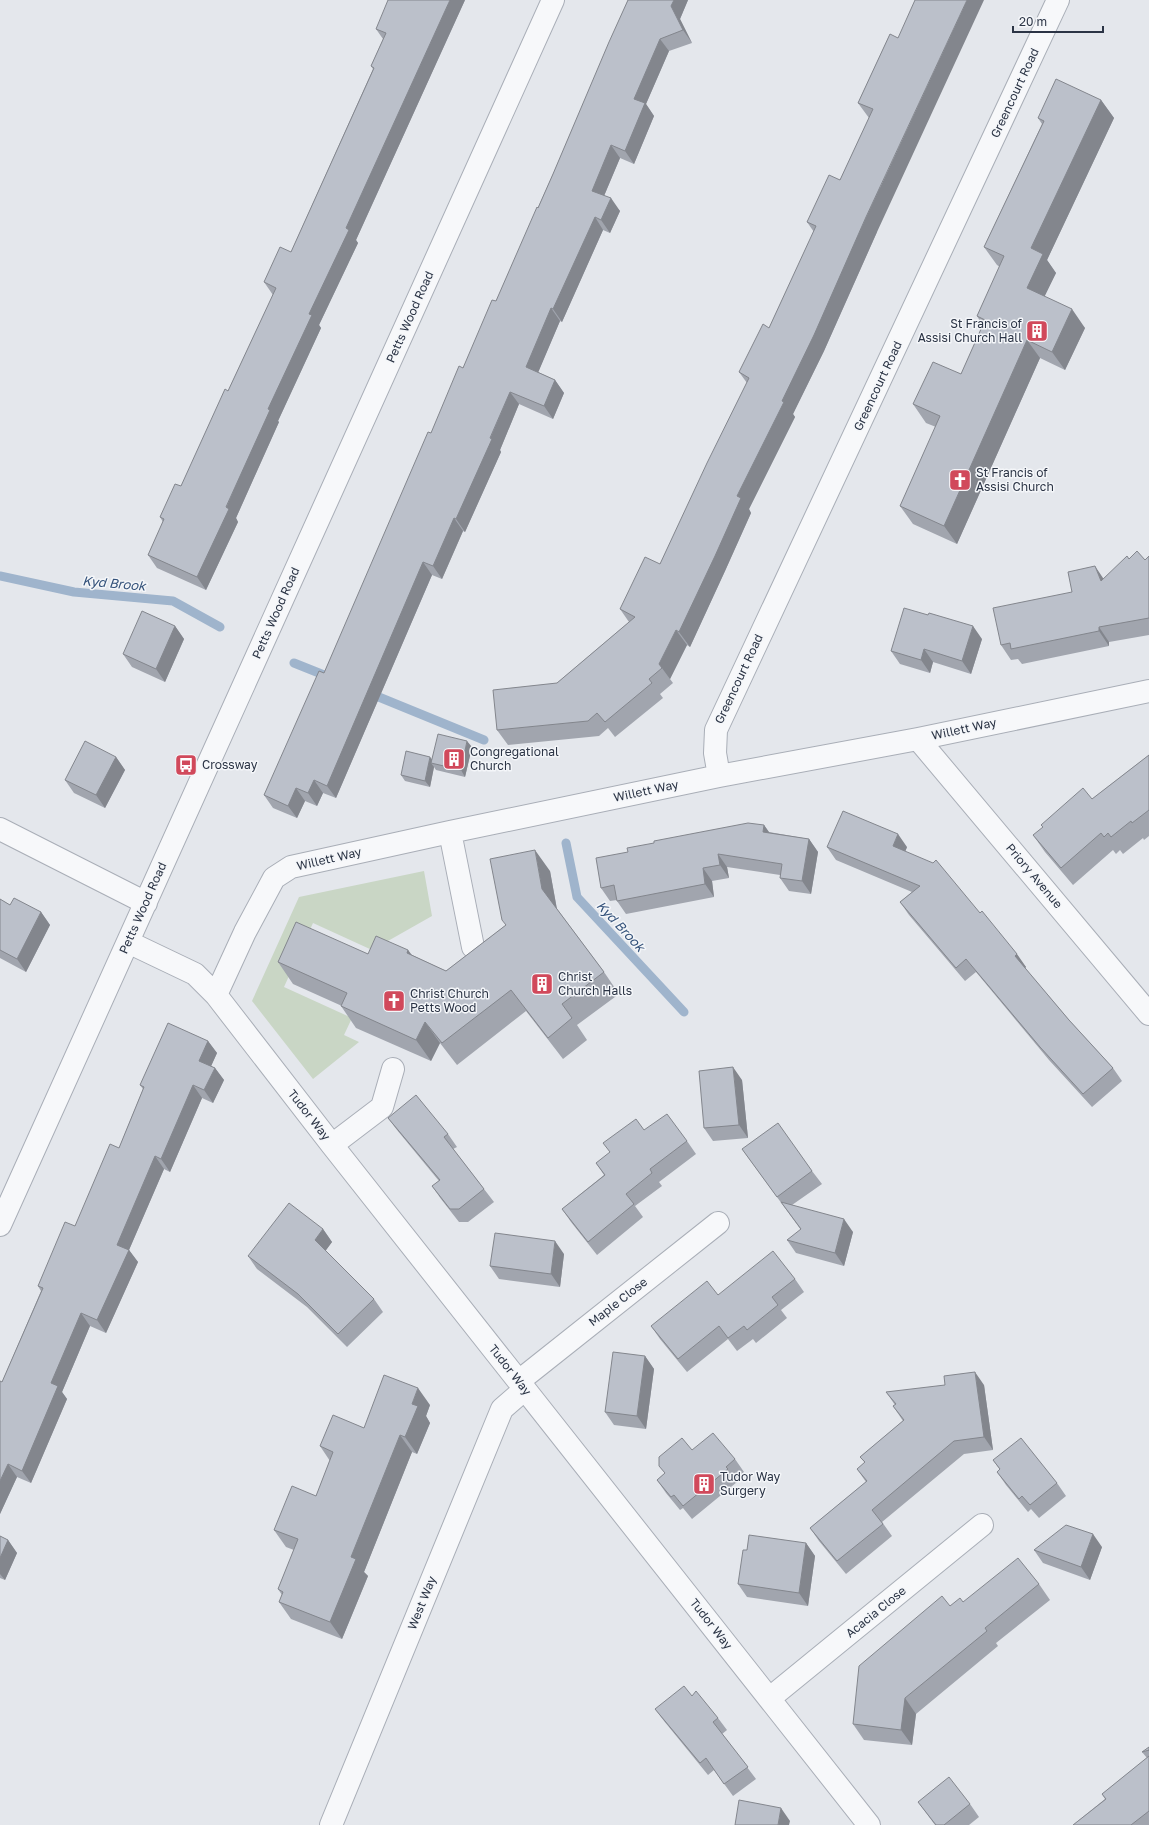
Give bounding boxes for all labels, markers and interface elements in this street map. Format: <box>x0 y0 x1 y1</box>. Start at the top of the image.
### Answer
scale bar <box>1013 8 1103 34</box>
text: 20 m <box>1019 14 1047 29</box>
street label: Greencourt Road <box>987 45 1042 140</box>
street label: Petts Wood Road <box>383 269 436 365</box>
place label: St Francis of Assisi Church Hall <box>918 316 1023 345</box>
building icon: St Francis of Assisi Church Hall <box>1024 318 1050 344</box>
street label: Greencourt Road <box>850 338 905 433</box>
place label: St Francis of Assisi Church <box>976 465 1054 494</box>
church icon: St Francis of Assisi Church <box>947 467 973 493</box>
street label: Petts Wood Road <box>249 565 302 661</box>
water label: Kyd Brook <box>82 572 148 594</box>
street label: Greencourt Road <box>711 631 766 726</box>
street label: Willett Way <box>930 714 998 743</box>
place label: Congregational Church <box>470 744 559 773</box>
building icon: Congregational Church <box>441 746 467 772</box>
bus stop icon: Crossway <box>173 752 199 778</box>
place label: Crossway <box>202 757 258 772</box>
street label: Willett Way <box>612 776 680 805</box>
street label: Priory Avenue <box>1003 840 1066 911</box>
street label: Willett Way <box>295 844 363 873</box>
street label: Petts Wood Road <box>116 860 169 956</box>
water label: Kyd Brook <box>594 897 650 956</box>
place label: Christ Church Halls <box>558 969 632 998</box>
building icon: Christ Church Halls <box>529 971 555 997</box>
place label: Christ Church Petts Wood <box>410 986 489 1015</box>
church icon: Christ Church Petts Wood <box>381 988 407 1014</box>
street label: Tudor Way <box>285 1086 334 1143</box>
street label: Maple Close <box>585 1274 650 1329</box>
street label: Tudor Way <box>486 1341 535 1398</box>
place label: Tudor Way Surgery <box>720 1469 780 1498</box>
building icon: Tudor Way Surgery <box>691 1471 717 1497</box>
street label: West Way <box>404 1574 439 1632</box>
street label: Acacia Close <box>843 1583 909 1640</box>
street label: Tudor Way <box>687 1595 736 1652</box>

